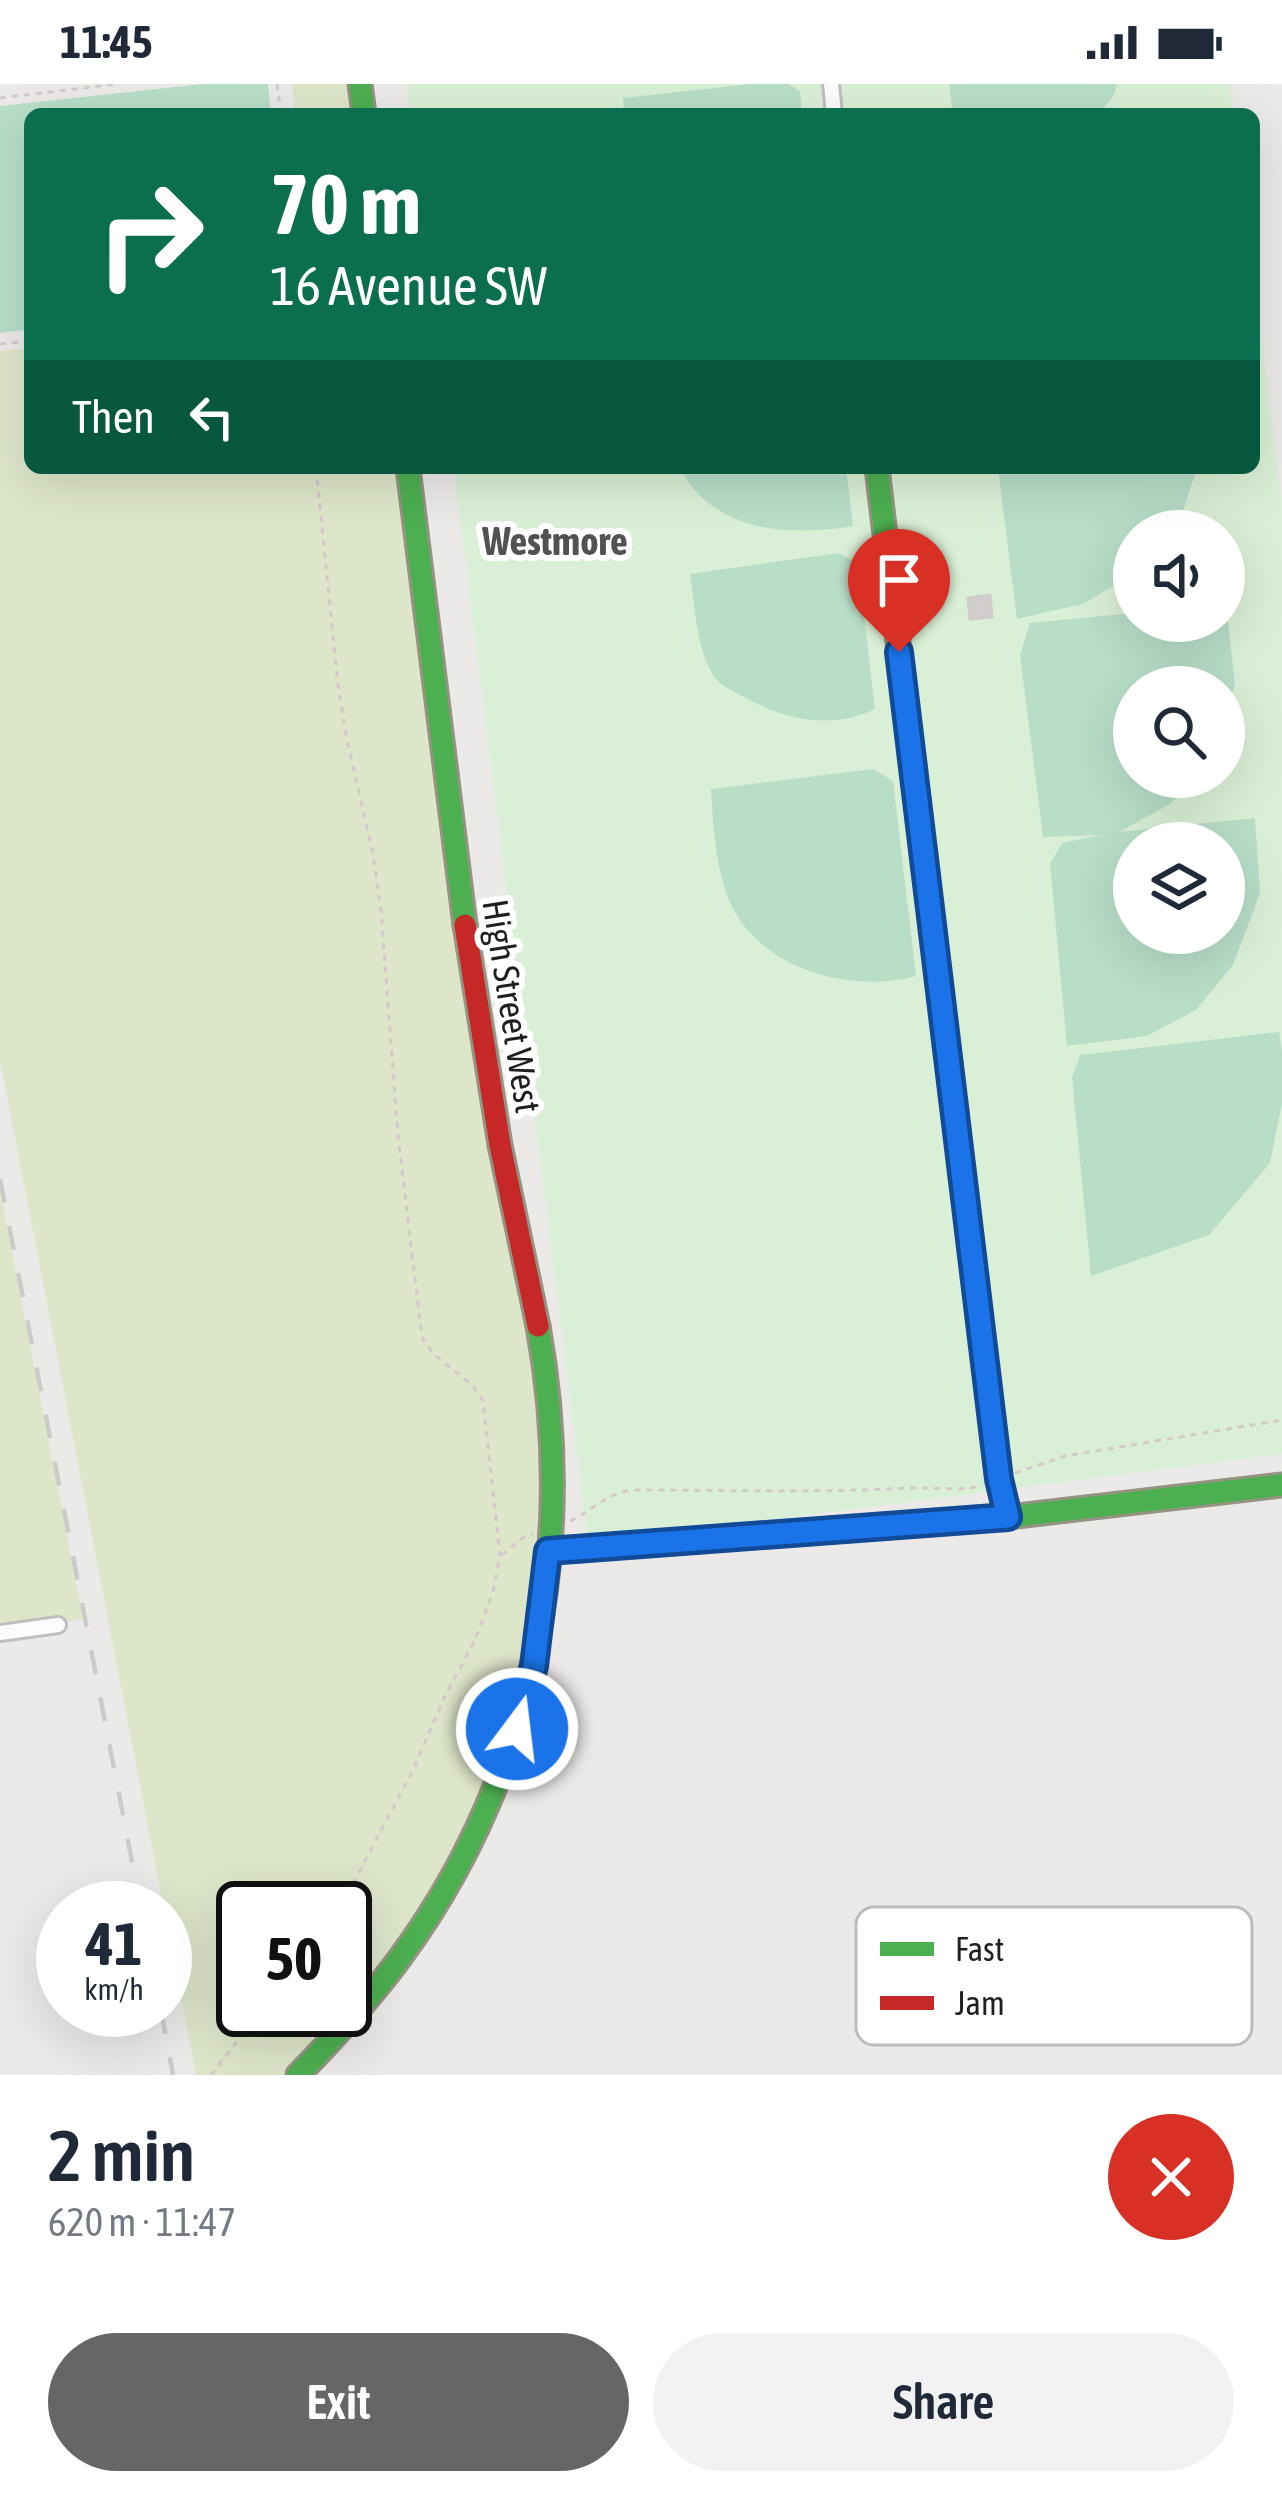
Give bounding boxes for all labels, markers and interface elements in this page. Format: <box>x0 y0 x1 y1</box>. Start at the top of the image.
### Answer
text: 11:45 <box>60 16 153 68</box>
icon: right <box>72 156 228 312</box>
text: 70 m <box>270 156 421 252</box>
text: 16 Avenue SW <box>270 255 547 316</box>
icon: left <box>179 384 245 450</box>
text: Then <box>72 391 155 443</box>
map controls <box>1113 510 1245 954</box>
button: sound <box>1113 510 1245 642</box>
district label: Westmore <box>481 519 628 563</box>
pin <box>848 529 950 652</box>
icon: arrive <box>866 547 932 613</box>
button: search <box>1113 666 1245 798</box>
button: layers <box>1113 822 1245 954</box>
street label: High Street West <box>474 896 550 1116</box>
position arrow <box>454 1666 580 1792</box>
speed limit sign: 50 <box>216 1881 372 2037</box>
legend <box>856 1907 1252 2045</box>
text: 41 <box>86 1909 142 1978</box>
text: Fast <box>955 1930 1004 1968</box>
text: km/h <box>84 1972 144 2006</box>
text: Jam <box>955 1984 1005 2022</box>
text: 2 min <box>48 2114 195 2196</box>
button: close <box>1108 2114 1234 2240</box>
text: 620 m · 11:47 <box>48 2200 236 2244</box>
button: Exit <box>48 2333 629 2471</box>
button: Share <box>653 2333 1234 2471</box>

